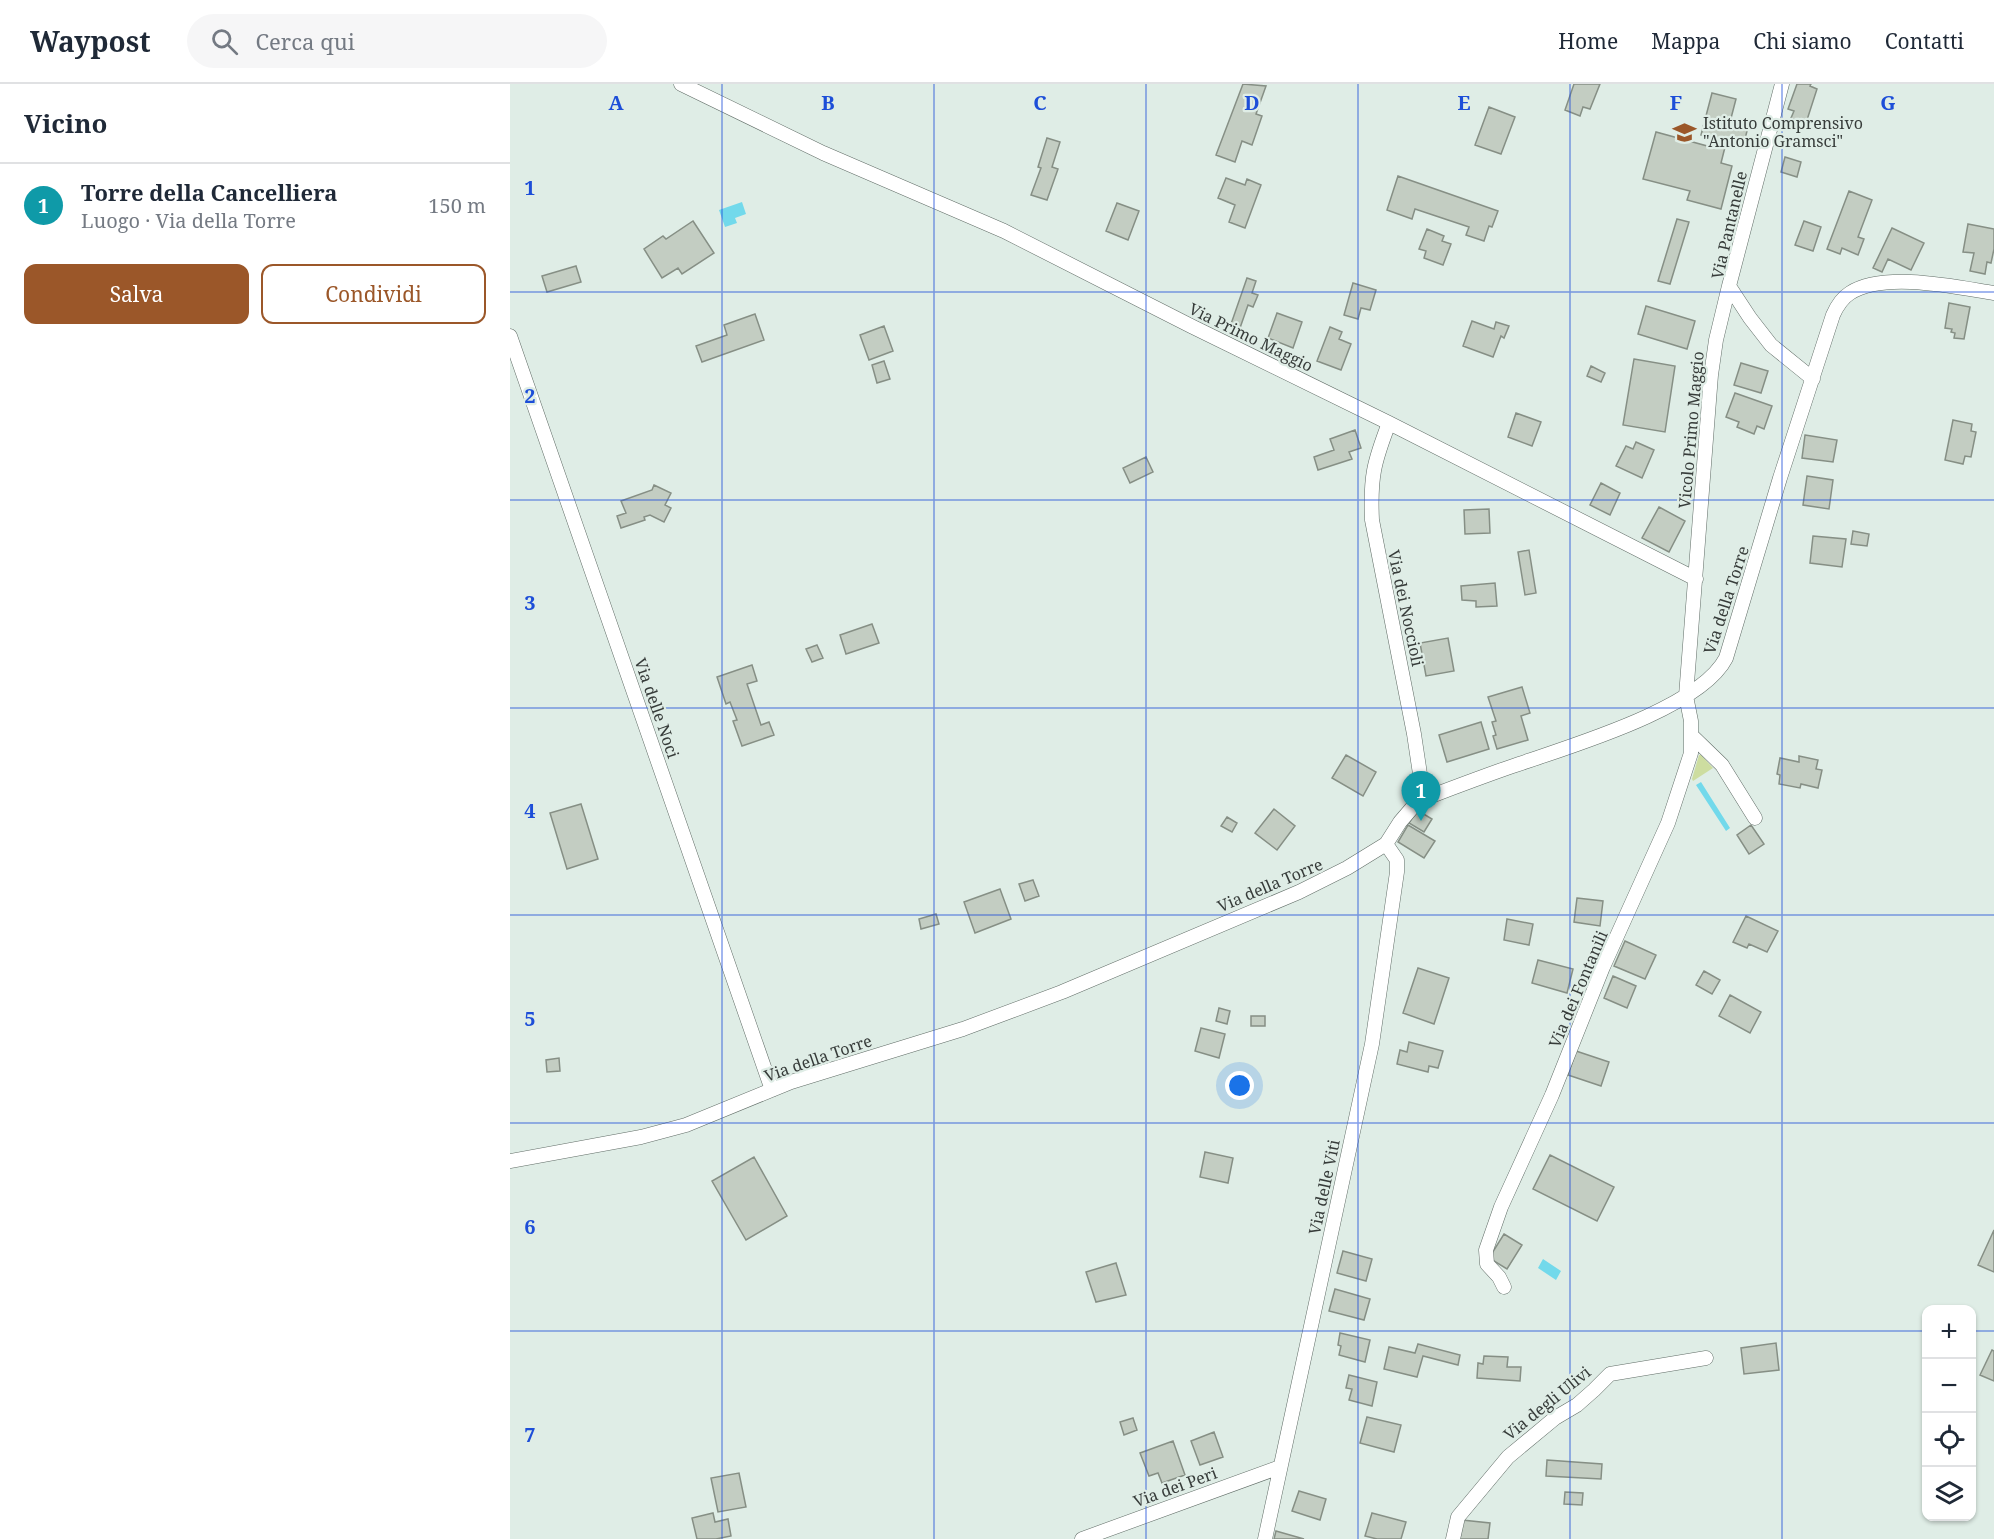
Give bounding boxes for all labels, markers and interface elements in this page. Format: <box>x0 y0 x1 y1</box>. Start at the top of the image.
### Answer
search box <box>187 14 607 68</box>
text: Waypost <box>30 22 151 60</box>
icon: search <box>208 25 241 58</box>
text: Cerca qui <box>256 26 355 56</box>
text: Home <box>1558 27 1618 55</box>
text: Mappa <box>1651 27 1720 55</box>
text: Chi siamo <box>1753 27 1852 55</box>
text: Contatti <box>1885 27 1964 55</box>
text: A <box>608 89 624 116</box>
text: B <box>821 89 835 116</box>
text: C <box>1033 89 1047 116</box>
text: D <box>1244 89 1260 116</box>
text: E <box>1457 89 1471 116</box>
text: F <box>1670 89 1682 116</box>
text: G <box>1880 89 1896 116</box>
text: Vicino <box>24 105 107 141</box>
place label: Istituto Comprensivo "Antonio Gramsci" <box>1703 112 1863 152</box>
school or university icon: Istituto Comprensivo "Antonio Gramsci" <box>1672 119 1698 145</box>
street label: Via Pantanelle <box>1706 169 1752 281</box>
text: 1 <box>524 174 536 201</box>
text: Torre della Cancelliera <box>81 177 337 207</box>
text: 1 <box>38 192 49 219</box>
text: 150 m <box>428 192 486 219</box>
text: Luogo · Via della Torre <box>81 207 296 234</box>
button: Salva <box>24 264 249 324</box>
button: Condividi <box>261 264 486 324</box>
street label: Via Primo Maggio <box>1185 297 1317 377</box>
street label: Vicolo Primo Maggio <box>1673 350 1709 510</box>
text: 2 <box>524 382 536 409</box>
street label: Via della Torre <box>1698 543 1754 657</box>
street label: Via dei Noccioli <box>1383 548 1429 668</box>
text: 3 <box>524 589 536 616</box>
street label: Via delle Noci <box>630 655 684 761</box>
pin: 1 <box>1402 772 1440 821</box>
text: 4 <box>524 797 536 824</box>
street label: Via della Torre <box>1214 853 1326 917</box>
street label: Via dei Fontanili <box>1543 927 1613 1051</box>
text: 5 <box>524 1005 536 1032</box>
street label: Via della Torre <box>761 1029 875 1087</box>
your location <box>1225 1071 1254 1100</box>
street label: Via delle Viti <box>1303 1137 1345 1237</box>
text: 6 <box>524 1213 536 1240</box>
map controls <box>1922 1305 1976 1521</box>
button: + <box>1922 1305 1976 1359</box>
button: − <box>1922 1359 1976 1413</box>
street label: Via degli Ulivi <box>1499 1361 1595 1445</box>
button: locate <box>1922 1413 1976 1467</box>
text: 7 <box>524 1421 536 1448</box>
street label: Via dei Peri <box>1130 1462 1220 1512</box>
button: layers <box>1922 1467 1976 1521</box>

